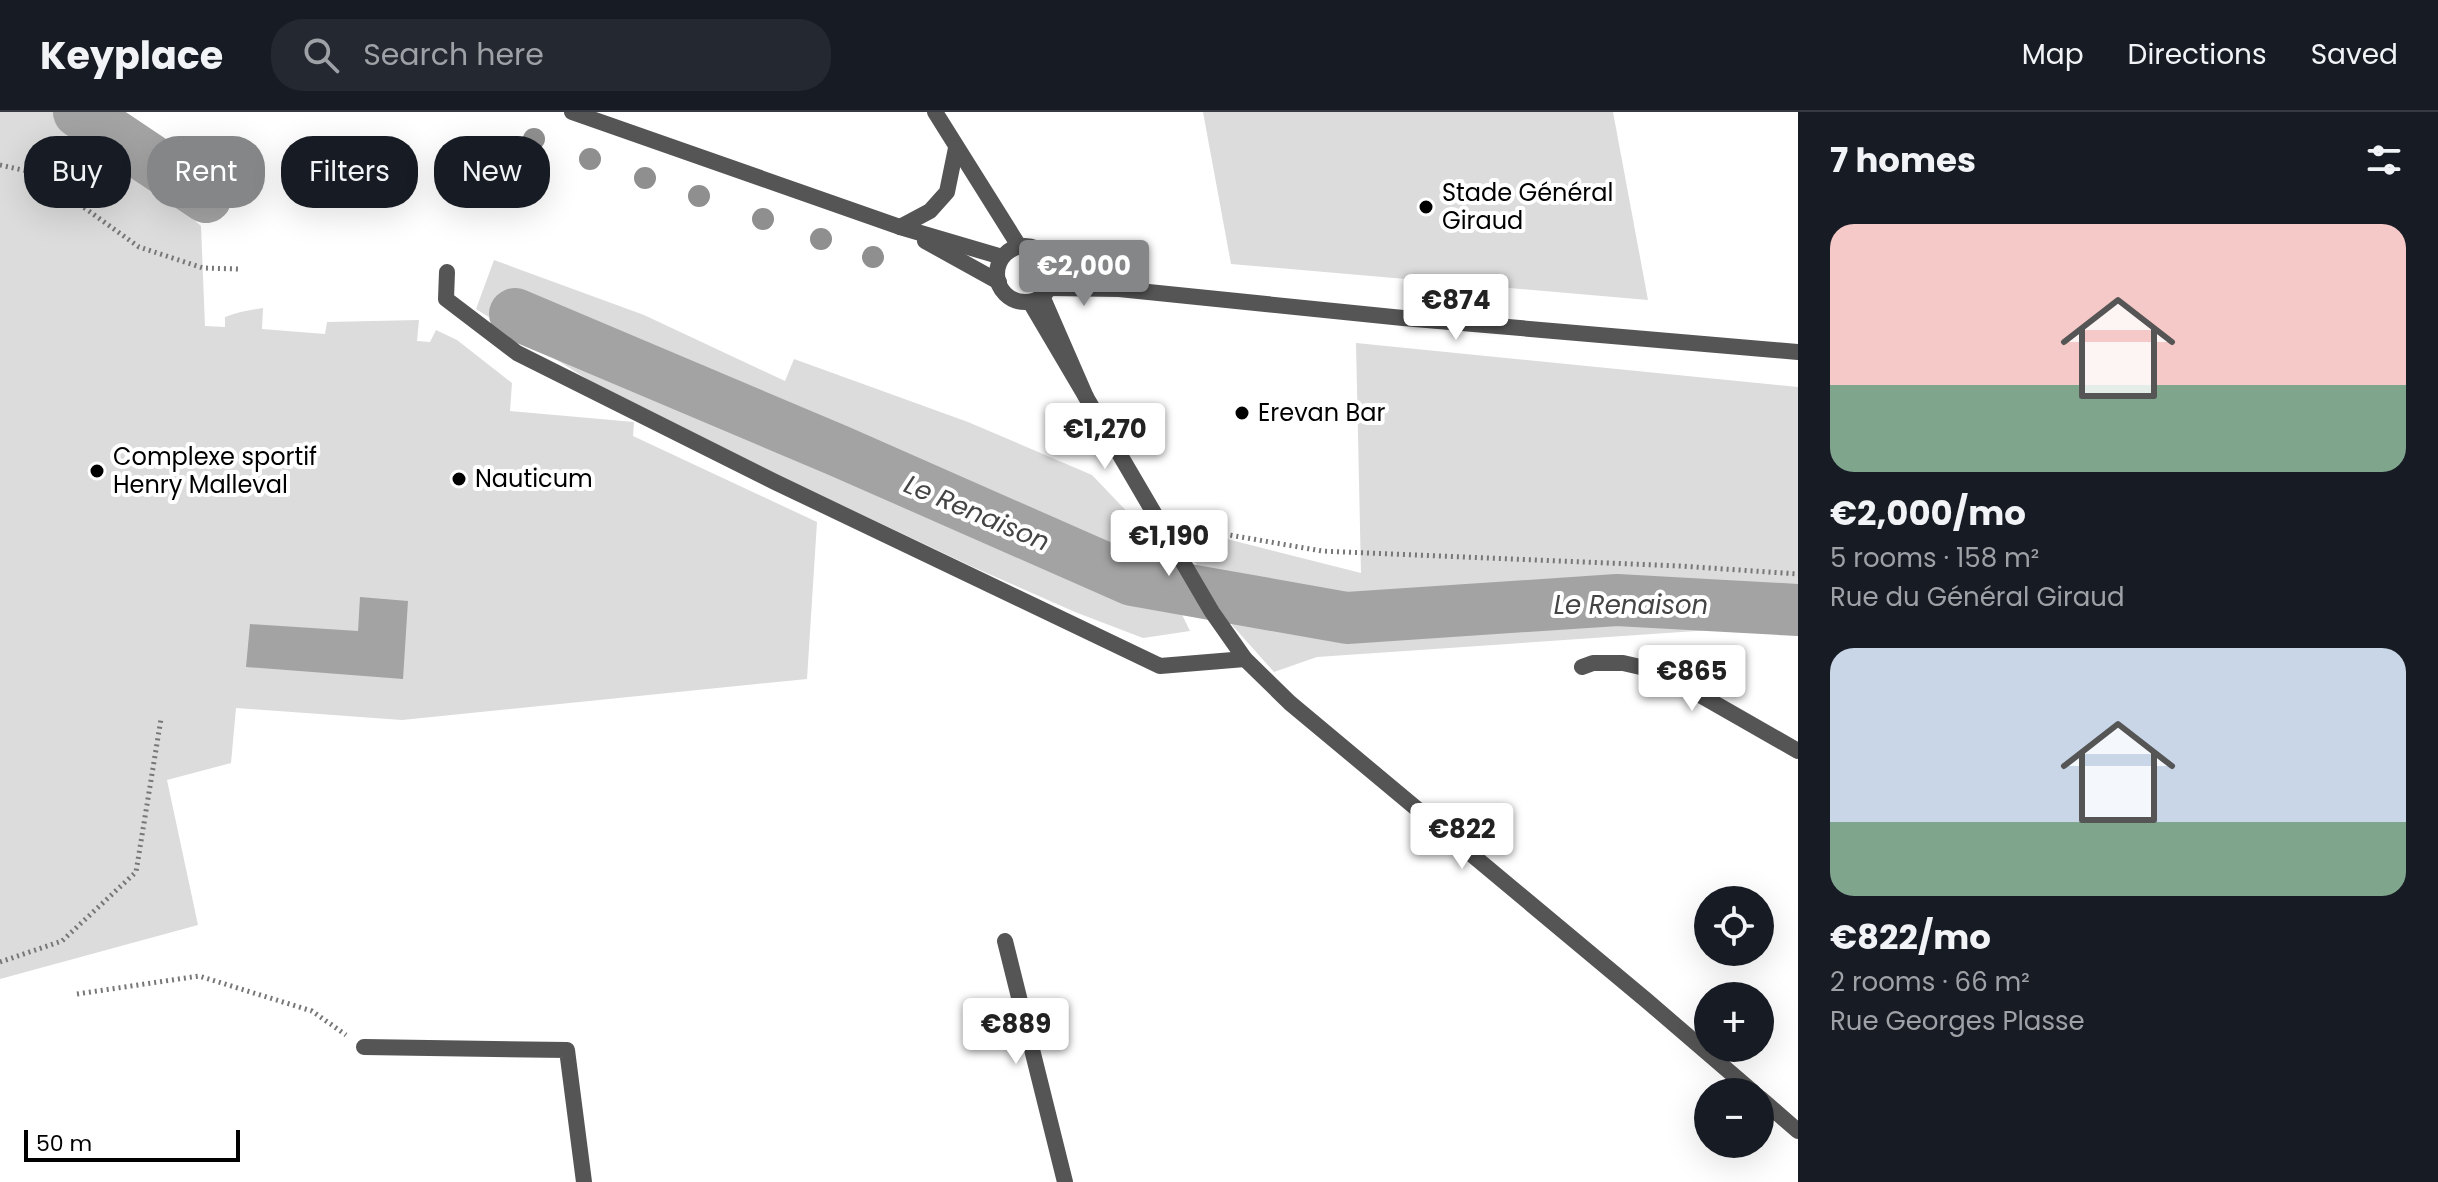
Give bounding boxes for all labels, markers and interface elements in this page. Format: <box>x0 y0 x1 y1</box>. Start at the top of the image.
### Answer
search box <box>271 19 831 91</box>
text: Keyplace <box>40 29 223 82</box>
icon: search <box>299 33 343 77</box>
text: Search here <box>363 33 544 76</box>
text: Map <box>2022 35 2084 74</box>
text: Directions <box>2128 35 2267 74</box>
text: Saved <box>2311 35 2398 74</box>
chip: Buy <box>24 136 131 208</box>
chip: Rent <box>147 136 265 208</box>
chip: Filters <box>281 136 418 208</box>
chip: New <box>434 136 550 208</box>
text: 7 homes <box>1830 136 1976 184</box>
icon: filters <box>2362 138 2406 182</box>
place label: Stade Général Giraud <box>1442 176 1613 237</box>
marker: Stade Général Giraud <box>1417 198 1435 216</box>
pin: €2,000 <box>1019 240 1149 308</box>
text: €2,000 <box>1037 248 1131 284</box>
pin: €874 <box>1409 274 1503 342</box>
icon: home <box>2046 276 2190 420</box>
text: €874 <box>1421 282 1491 318</box>
place label: Erevan Bar <box>1258 396 1386 429</box>
pin: €1,270 <box>1040 403 1170 471</box>
marker: Erevan Bar <box>1233 404 1251 422</box>
text: €1,270 <box>1063 411 1147 447</box>
place label: Complexe sportif Henry Malleval <box>113 440 317 501</box>
marker: Complexe sportif Henry Malleval <box>88 462 106 480</box>
place label: Nauticum <box>475 462 593 495</box>
water label: Le Renaison <box>899 466 1055 560</box>
marker: Nauticum <box>450 470 468 488</box>
text: €2,000/mo <box>1830 489 2026 537</box>
pin: €1,190 <box>1104 510 1234 578</box>
text: €1,190 <box>1129 518 1209 554</box>
text: 5 rooms · 158 m² <box>1830 540 2039 576</box>
text: Rue du Général Giraud <box>1830 579 2125 615</box>
water label: Le Renaison <box>1554 587 1708 623</box>
pin: €865 <box>1645 645 1739 713</box>
text: €865 <box>1656 653 1728 689</box>
icon: home <box>2046 700 2190 844</box>
pin: €822 <box>1415 803 1509 871</box>
text: €822 <box>1428 811 1496 847</box>
map controls <box>1694 886 1774 1158</box>
button: locate <box>1694 886 1774 966</box>
text: €822/mo <box>1830 913 1991 961</box>
text: 2 rooms · 66 m² <box>1830 964 2030 1000</box>
button: + <box>1694 982 1774 1062</box>
pin: €889 <box>969 998 1063 1066</box>
text: Rue Georges Plasse <box>1830 1003 2085 1039</box>
text: €889 <box>981 1006 1051 1042</box>
button: − <box>1694 1078 1774 1158</box>
scale bar <box>24 1126 240 1162</box>
text: 50 m <box>36 1128 92 1159</box>

